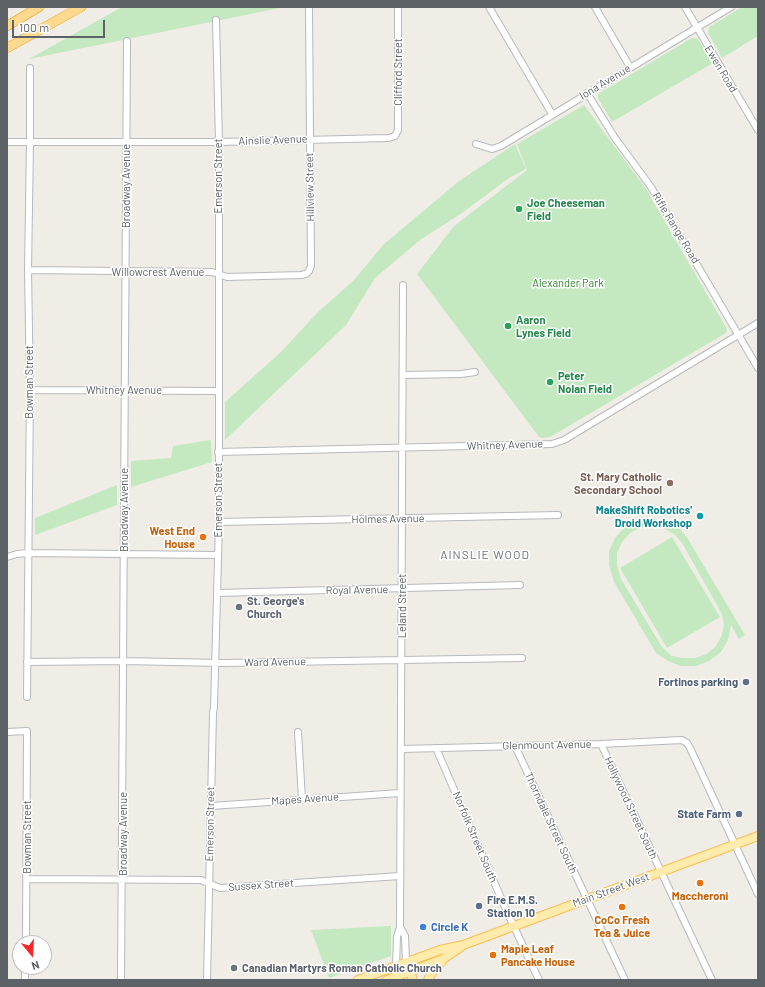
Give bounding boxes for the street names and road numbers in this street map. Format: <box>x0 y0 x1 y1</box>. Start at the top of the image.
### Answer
street label: Clifford Street <box>391 38 405 106</box>
street label: Ewen Road <box>702 43 740 95</box>
street label: Iona Avenue <box>577 62 633 102</box>
street label: Ainslie Avenue <box>238 132 308 148</box>
street label: Emerson Street <box>211 139 225 213</box>
street label: Broadway Avenue <box>119 144 133 228</box>
street label: Hillview Street <box>303 152 317 222</box>
street label: Rifle Range Road <box>650 190 702 266</box>
street label: Willowcrest Avenue <box>112 265 204 279</box>
street label: Bowman Street <box>22 345 36 419</box>
street label: Whitney Avenue <box>86 383 162 397</box>
street label: Whitney Avenue <box>467 437 543 453</box>
street label: Emerson Street <box>211 463 225 537</box>
street label: Broadway Avenue <box>117 468 131 552</box>
street label: Holmes Avenue <box>351 512 425 526</box>
street label: Leland Street <box>395 574 409 638</box>
street label: Royal Avenue <box>326 583 388 597</box>
street label: Ward Avenue <box>244 655 306 669</box>
street label: Glenmount Avenue <box>502 738 592 752</box>
street label: Hollywood Street South <box>601 755 661 861</box>
street label: Thorndale Street South <box>522 770 580 876</box>
street label: Emerson Street <box>203 786 217 862</box>
street label: Norfolk Street South <box>450 789 500 885</box>
street label: Mapes Avenue <box>271 790 339 808</box>
street label: Broadway Avenue <box>116 792 130 876</box>
street label: Bowman Street <box>20 800 34 874</box>
street label: Main Street West <box>571 870 651 910</box>
street label: Sussex Street <box>228 876 294 894</box>

